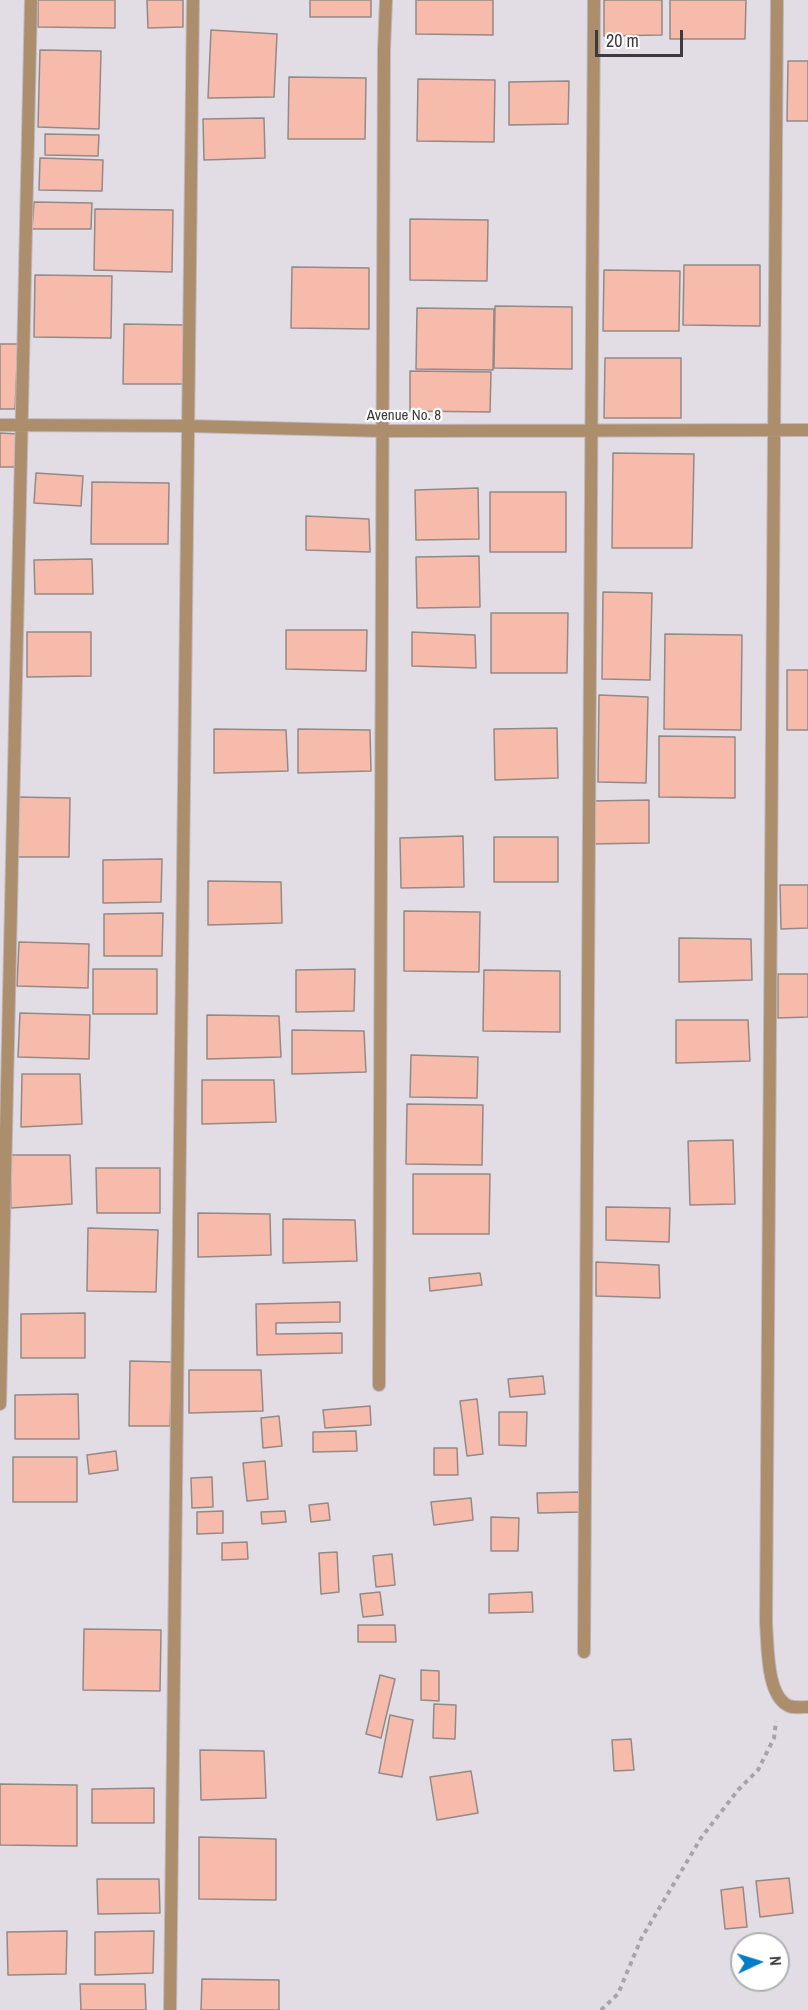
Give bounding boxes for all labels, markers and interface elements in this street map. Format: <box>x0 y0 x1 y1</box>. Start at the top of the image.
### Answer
scale bar <box>598 18 686 56</box>
text: 20 m <box>606 28 639 53</box>
street label: Avenue No. 8 <box>367 407 441 425</box>
north arrow <box>730 1932 790 1992</box>
text: N <box>765 1955 787 1966</box>

